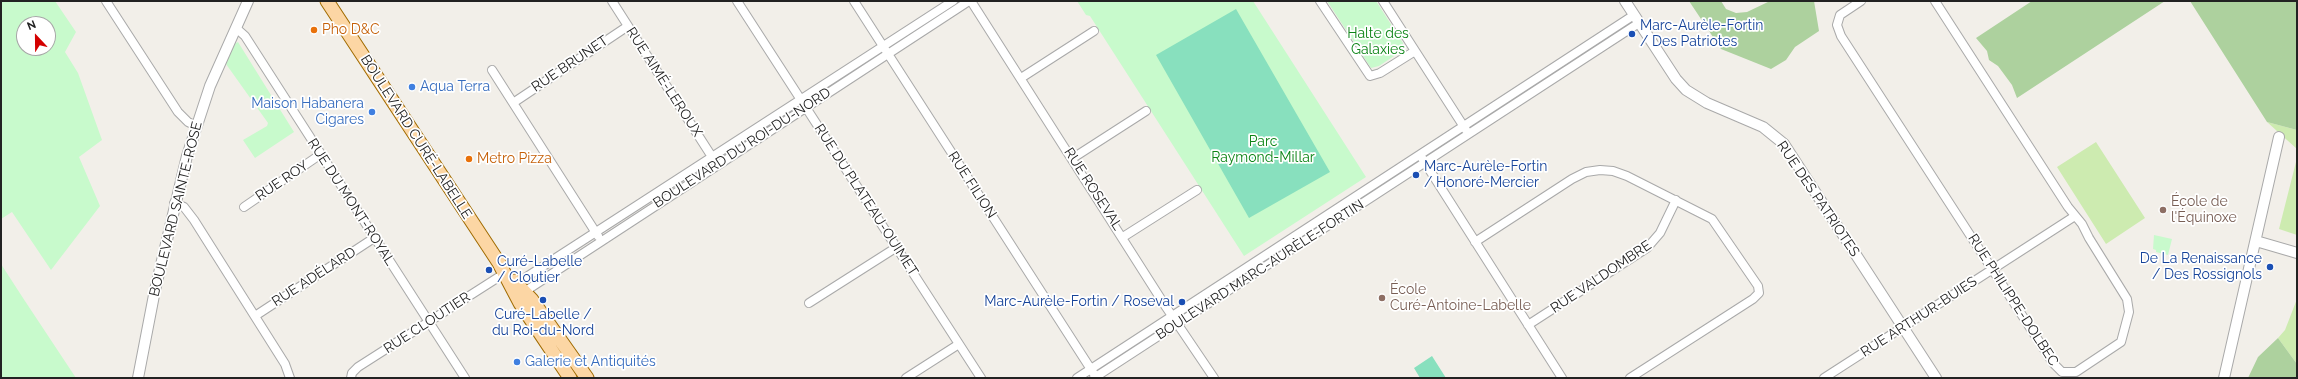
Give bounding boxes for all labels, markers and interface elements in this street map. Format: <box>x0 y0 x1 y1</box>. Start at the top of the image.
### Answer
north arrow <box>16 16 56 56</box>
text: N <box>25 18 38 33</box>
place label: Marc-Aurèle-Fortin / Des Patriotes <box>1640 18 1763 50</box>
place label: Pho D&C <box>322 22 380 38</box>
street label: RUE AIMÉ-LEROUX <box>622 24 706 140</box>
marker: Pho D&C <box>309 25 319 35</box>
park label: Halte des Galaxies <box>1347 26 1409 58</box>
marker: Marc-Aurèle-Fortin / Des Patriotes <box>1627 29 1637 39</box>
street label: RUE BRUNET <box>529 32 611 96</box>
street label: BOULEVARD CURÉ-LABELLE <box>357 52 475 222</box>
place label: Aqua Terra <box>420 79 490 95</box>
marker: Aqua Terra <box>407 82 417 92</box>
street label: BOULEVARD DU ROI-DU-NORD <box>650 84 834 212</box>
place label: Maison Habanera Cigares <box>251 96 364 128</box>
marker: Maison Habanera Cigares <box>367 107 377 117</box>
street label: BOULEVARD SAINTE-ROSE <box>146 120 206 298</box>
street label: RUE DU PLATEAU-OUIMET <box>811 121 921 279</box>
park label: Parc Raymond-Millar <box>1211 134 1315 166</box>
street label: RUE DU MONT-ROYAL <box>304 135 398 269</box>
street label: RUE DES PATRIOTES <box>1773 138 1863 260</box>
street label: RUE ROSEVAL <box>1060 145 1126 233</box>
street label: RUE FILION <box>944 148 1000 222</box>
place label: Metro Pizza <box>477 151 552 167</box>
marker: Metro Pizza <box>464 154 474 164</box>
street label: RUE ROY <box>252 157 312 205</box>
place label: Marc-Aurèle-Fortin / Honoré-Mercier <box>1424 159 1547 192</box>
marker: Marc-Aurèle-Fortin / Honoré-Mercier <box>1411 170 1421 180</box>
place label: École de l'Équinoxe <box>2171 194 2237 226</box>
street label: BOULEVARD MARC-AURÈLE-FORTIN <box>1153 196 1367 344</box>
marker: École de l'Équinoxe <box>2158 205 2168 215</box>
street label: RUE PHILIPPE-DOLBEC <box>1964 231 2062 369</box>
street label: RUE VALDOMBRE <box>1547 237 1655 317</box>
street label: RUE ADÉLARD <box>269 244 359 310</box>
place label: De La Renaissance / Des Rossignols <box>2140 251 2262 284</box>
place label: Curé-Labelle / Cloutier <box>497 254 582 286</box>
marker: De La Renaissance / Des Rossignols <box>2265 262 2275 272</box>
marker: Curé-Labelle / Cloutier <box>484 265 494 275</box>
street label: RUE ARTHUR-BUIES <box>1858 273 1980 361</box>
place label: École Curé-Antoine-Labelle <box>1390 282 1531 314</box>
street label: RUE CLOUTIER <box>381 289 473 357</box>
marker: École Curé-Antoine-Labelle <box>1377 293 1387 303</box>
place label: Marc-Aurèle-Fortin / Roseval <box>984 294 1174 310</box>
marker: Curé-Labelle / du Roi-du-Nord <box>538 295 548 305</box>
marker: Marc-Aurèle-Fortin / Roseval <box>1177 297 1187 307</box>
place label: Curé-Labelle / du Roi-du-Nord <box>492 307 594 340</box>
place label: Galerie et Antiquités <box>525 354 656 370</box>
marker: Galerie et Antiquités <box>512 357 522 367</box>

